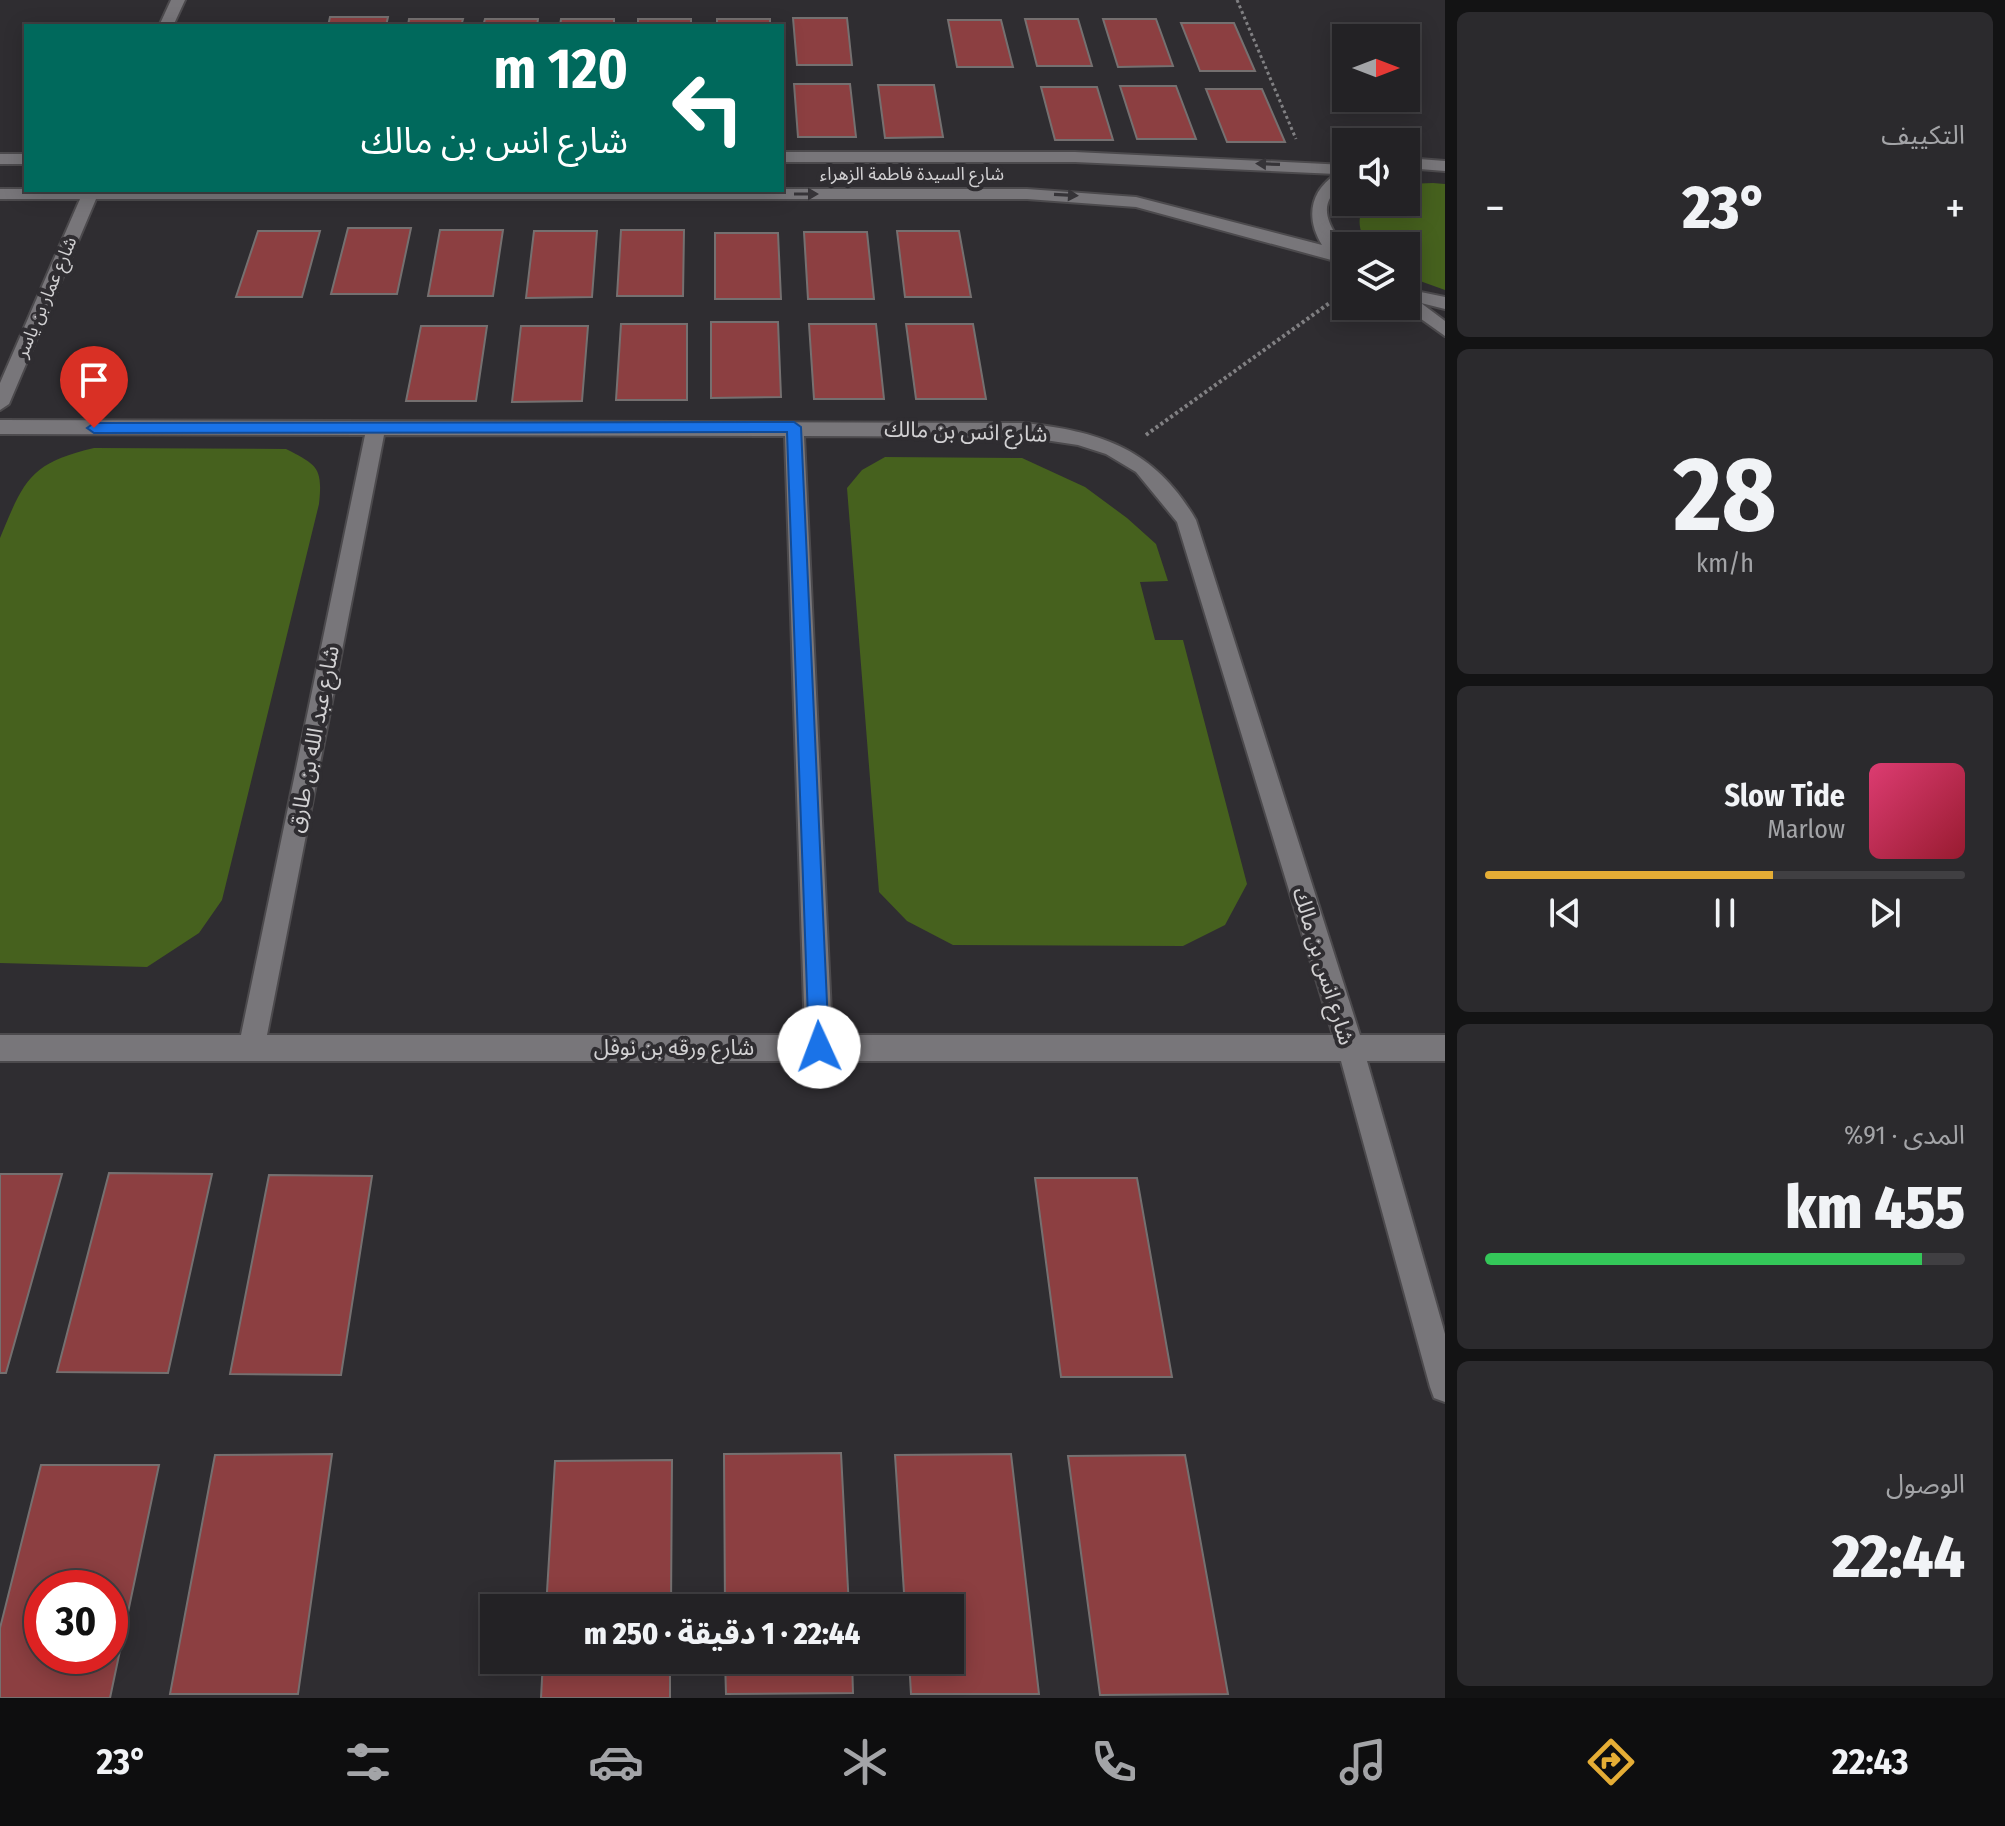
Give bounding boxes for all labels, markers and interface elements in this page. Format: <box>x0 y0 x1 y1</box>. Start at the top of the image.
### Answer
north arrow <box>1332 24 1420 112</box>
map controls <box>1332 24 1420 320</box>
text: 120 m <box>493 36 628 103</box>
icon: left <box>656 56 760 160</box>
text: شارع انس بن مالك <box>361 119 628 163</box>
text: التكييف <box>1881 120 1965 151</box>
button: sound <box>1332 128 1420 216</box>
one-way arrow <box>1255 158 1280 171</box>
street label: شارع السيدة فاطمة الزهراء <box>820 163 1004 188</box>
text: 23° <box>1682 172 1767 244</box>
text: − <box>1485 182 1505 235</box>
text: + <box>1945 182 1965 235</box>
one-way arrow <box>794 188 819 200</box>
one-way arrow <box>1054 189 1079 202</box>
button: layers <box>1332 232 1420 320</box>
street label: شارع عمار بن ياسر <box>10 233 84 363</box>
pin <box>60 346 128 428</box>
icon: arrive <box>72 358 116 402</box>
street label: شارع انس بن مالك <box>884 415 1048 451</box>
text: 28 <box>1673 433 1777 558</box>
text: km/h <box>1696 548 1754 579</box>
street label: شارع عبد الله بن طارق <box>282 643 348 835</box>
text: Slow Tide <box>1724 778 1845 814</box>
text: Marlow <box>1767 814 1845 845</box>
street label: شارع انس بن مالك <box>1284 884 1360 1049</box>
icon: previous <box>1543 891 1587 935</box>
icon: pause <box>1703 891 1747 935</box>
icon: next <box>1863 891 1907 935</box>
position arrow <box>777 1005 861 1089</box>
street label: شارع ورقه بن نوفل <box>594 1034 754 1064</box>
text: المدى · 91% <box>1844 1120 1965 1151</box>
text: 455 km <box>1785 1172 1965 1244</box>
text: الوصول <box>1886 1469 1965 1500</box>
text: 22:44 <box>1832 1521 1965 1593</box>
speed limit sign: 30 <box>24 1570 128 1674</box>
text: 22:44 · 1 دقيقة · 250 m <box>584 1616 860 1652</box>
icon: filters <box>340 1734 396 1790</box>
icon: car <box>588 1734 644 1790</box>
icon: climate <box>837 1734 893 1790</box>
icon: phone <box>1086 1734 1142 1790</box>
icon: music <box>1335 1734 1391 1790</box>
icon: directions <box>1583 1734 1639 1790</box>
text: 23° <box>96 1740 147 1784</box>
text: 22:43 <box>1832 1740 1909 1784</box>

